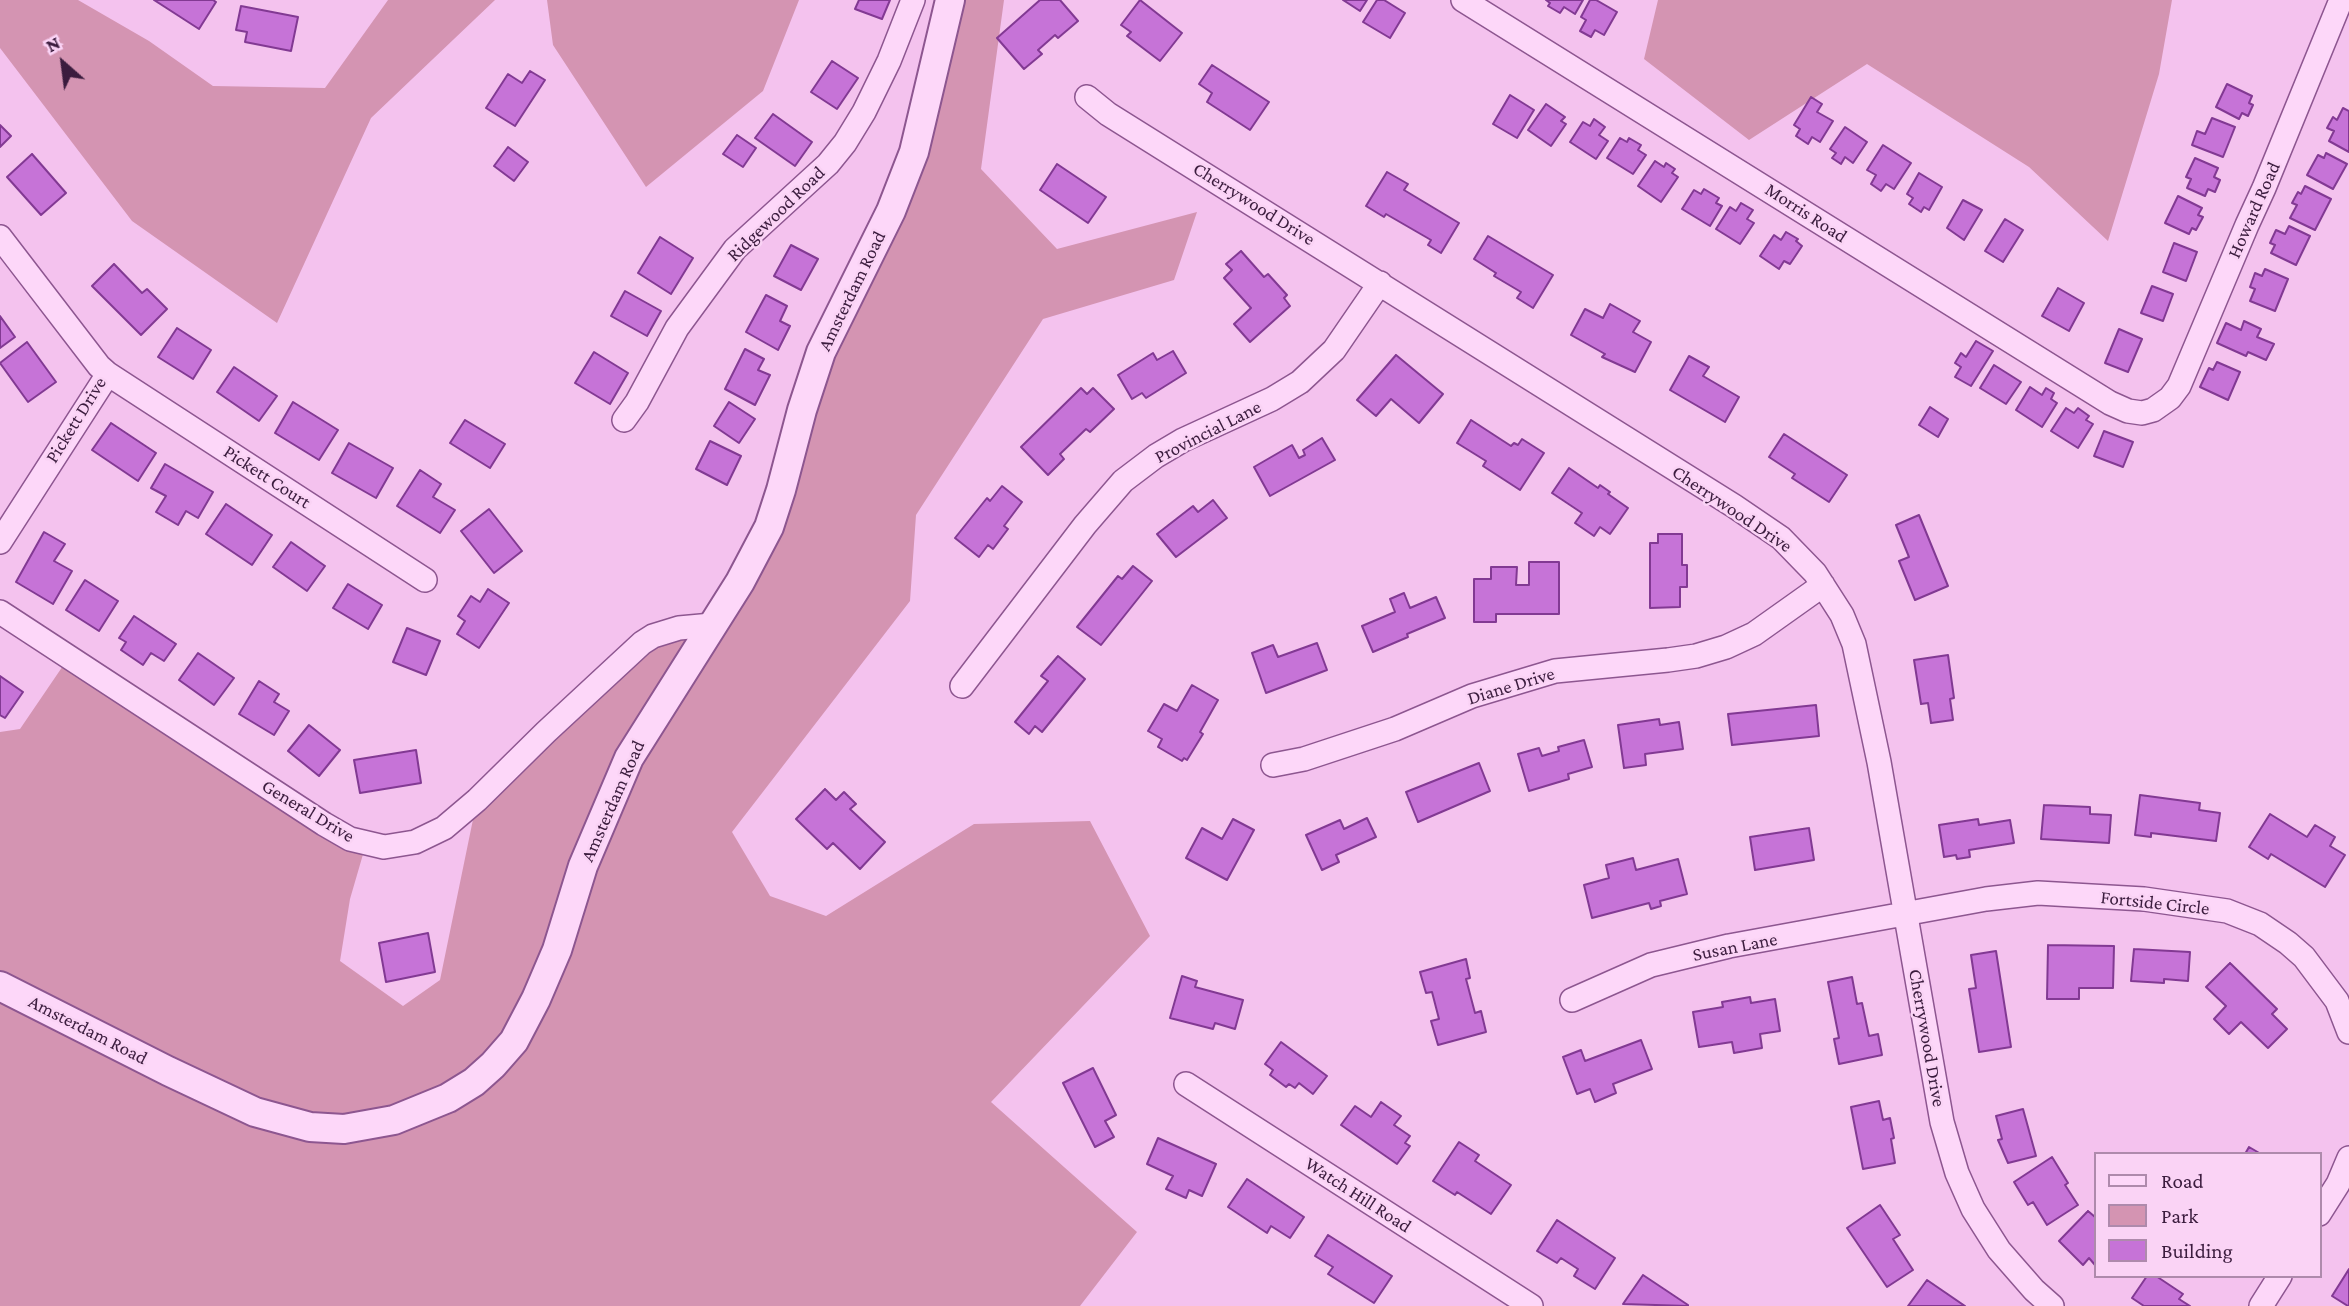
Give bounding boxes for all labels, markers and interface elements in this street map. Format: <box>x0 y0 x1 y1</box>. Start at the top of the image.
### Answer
north arrow <box>28 28 98 98</box>
text: N <box>42 32 64 56</box>
street label: Cherrywood Drive <box>1189 157 1319 251</box>
street label: Howard Road <box>2223 158 2285 262</box>
street label: Ridgewood Road <box>722 161 830 267</box>
street label: Morris Road <box>1761 178 1851 248</box>
street label: Amsterdam Road <box>813 227 891 355</box>
street label: Pickett Drive <box>41 373 111 467</box>
street label: Provincial Lane <box>1151 395 1265 469</box>
street label: Pickett Court <box>219 440 315 514</box>
street label: Cherrywood Drive <box>1668 460 1796 558</box>
street label: Diane Drive <box>1465 662 1557 710</box>
street label: Amsterdam Road <box>576 737 650 865</box>
street label: General Drive <box>258 774 358 848</box>
street label: Fortside Circle <box>2099 886 2211 920</box>
street label: Susan Lane <box>1691 928 1779 966</box>
street label: Cherrywood Drive <box>1904 967 1950 1109</box>
street label: Amsterdam Road <box>25 990 151 1070</box>
street label: Watch Hill Road <box>1300 1152 1416 1238</box>
legend <box>2094 1152 2321 1278</box>
text: Road <box>2161 1169 2204 1193</box>
text: Park <box>2161 1204 2198 1228</box>
text: Building <box>2161 1239 2233 1263</box>

